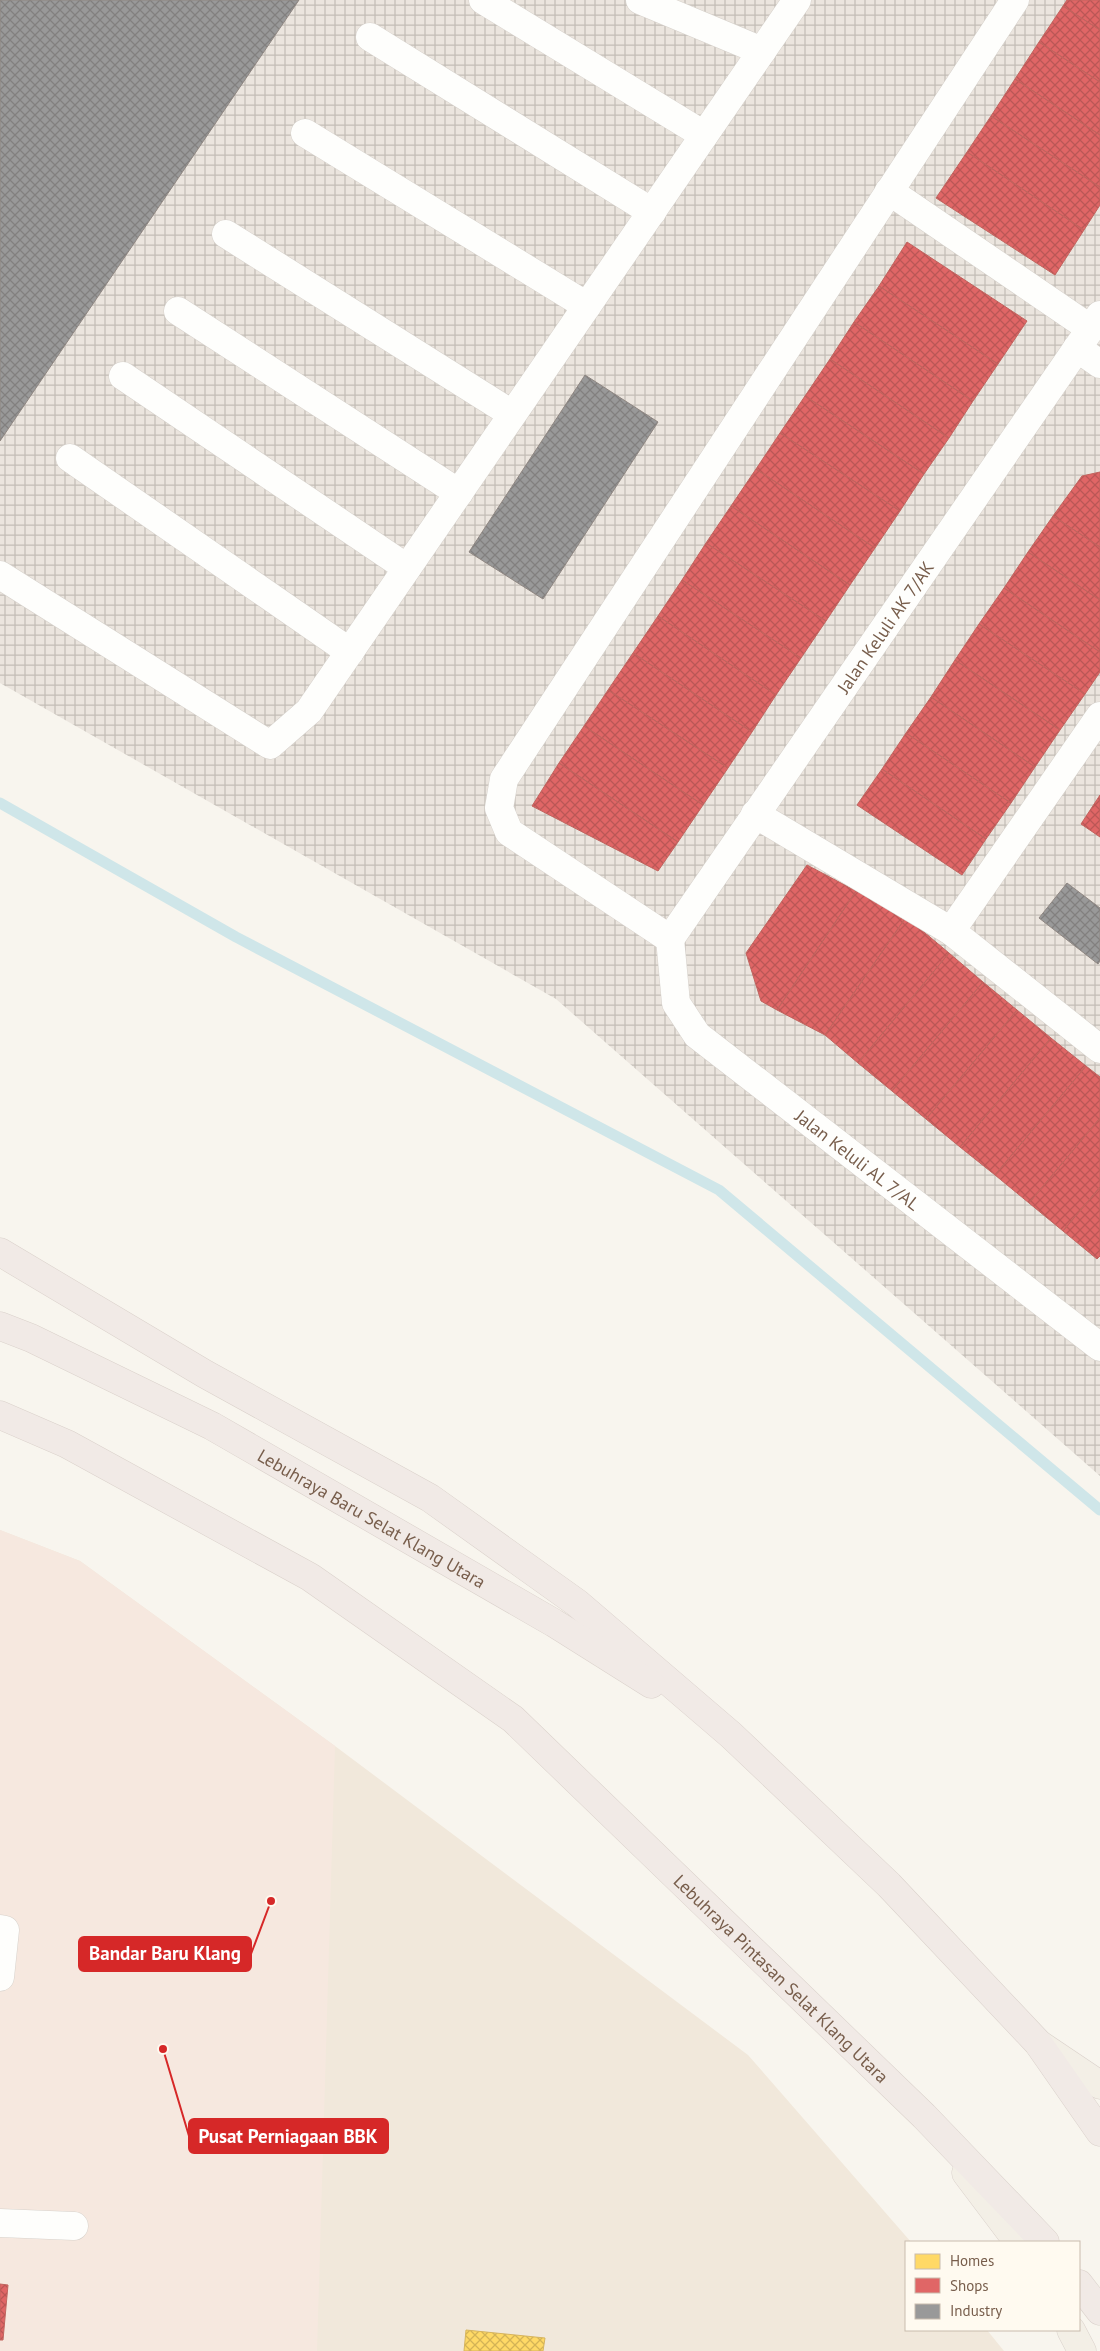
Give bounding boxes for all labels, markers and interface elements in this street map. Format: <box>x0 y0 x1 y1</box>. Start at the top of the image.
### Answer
street label: Jalan Keluli AK 7/AK <box>831 557 939 698</box>
street label: Jalan Keluli AL 7/AL <box>790 1103 925 1215</box>
street label: Lebuhraya Baru Selat Klang Utara <box>254 1443 490 1593</box>
street label: Lebuhraya Pintasan Selat Klang Utara <box>669 1869 894 2087</box>
callout: Bandar Baru Klang <box>79 1937 251 1971</box>
text: Bandar Baru Klang <box>89 1941 241 1965</box>
callout: Pusat Perniagaan BBK <box>189 2119 388 2153</box>
text: Pusat Perniagaan BBK <box>198 2124 378 2148</box>
legend <box>905 2241 1080 2331</box>
text: Homes <box>950 2251 994 2270</box>
text: Shops <box>950 2276 989 2295</box>
text: Industry <box>950 2301 1002 2320</box>

